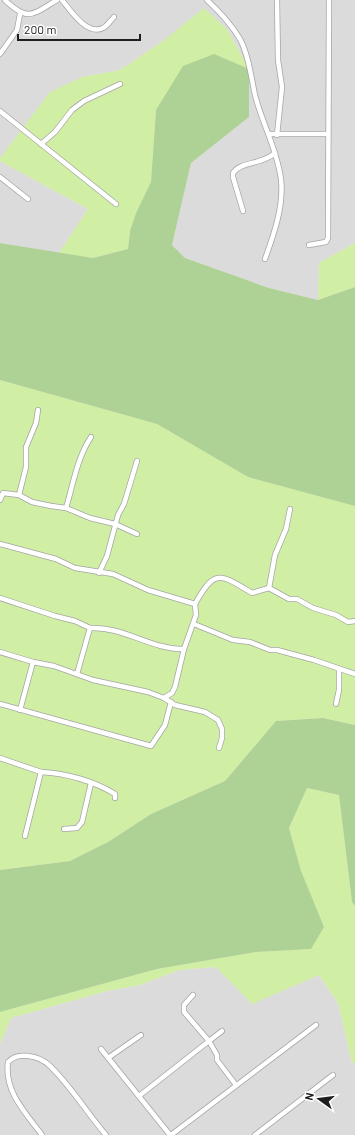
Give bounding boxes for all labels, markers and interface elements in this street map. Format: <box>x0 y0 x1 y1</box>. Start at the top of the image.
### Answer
scale bar <box>18 16 140 42</box>
text: 200 m <box>24 22 56 36</box>
north arrow <box>299 1079 339 1119</box>
text: N <box>302 1091 316 1102</box>

